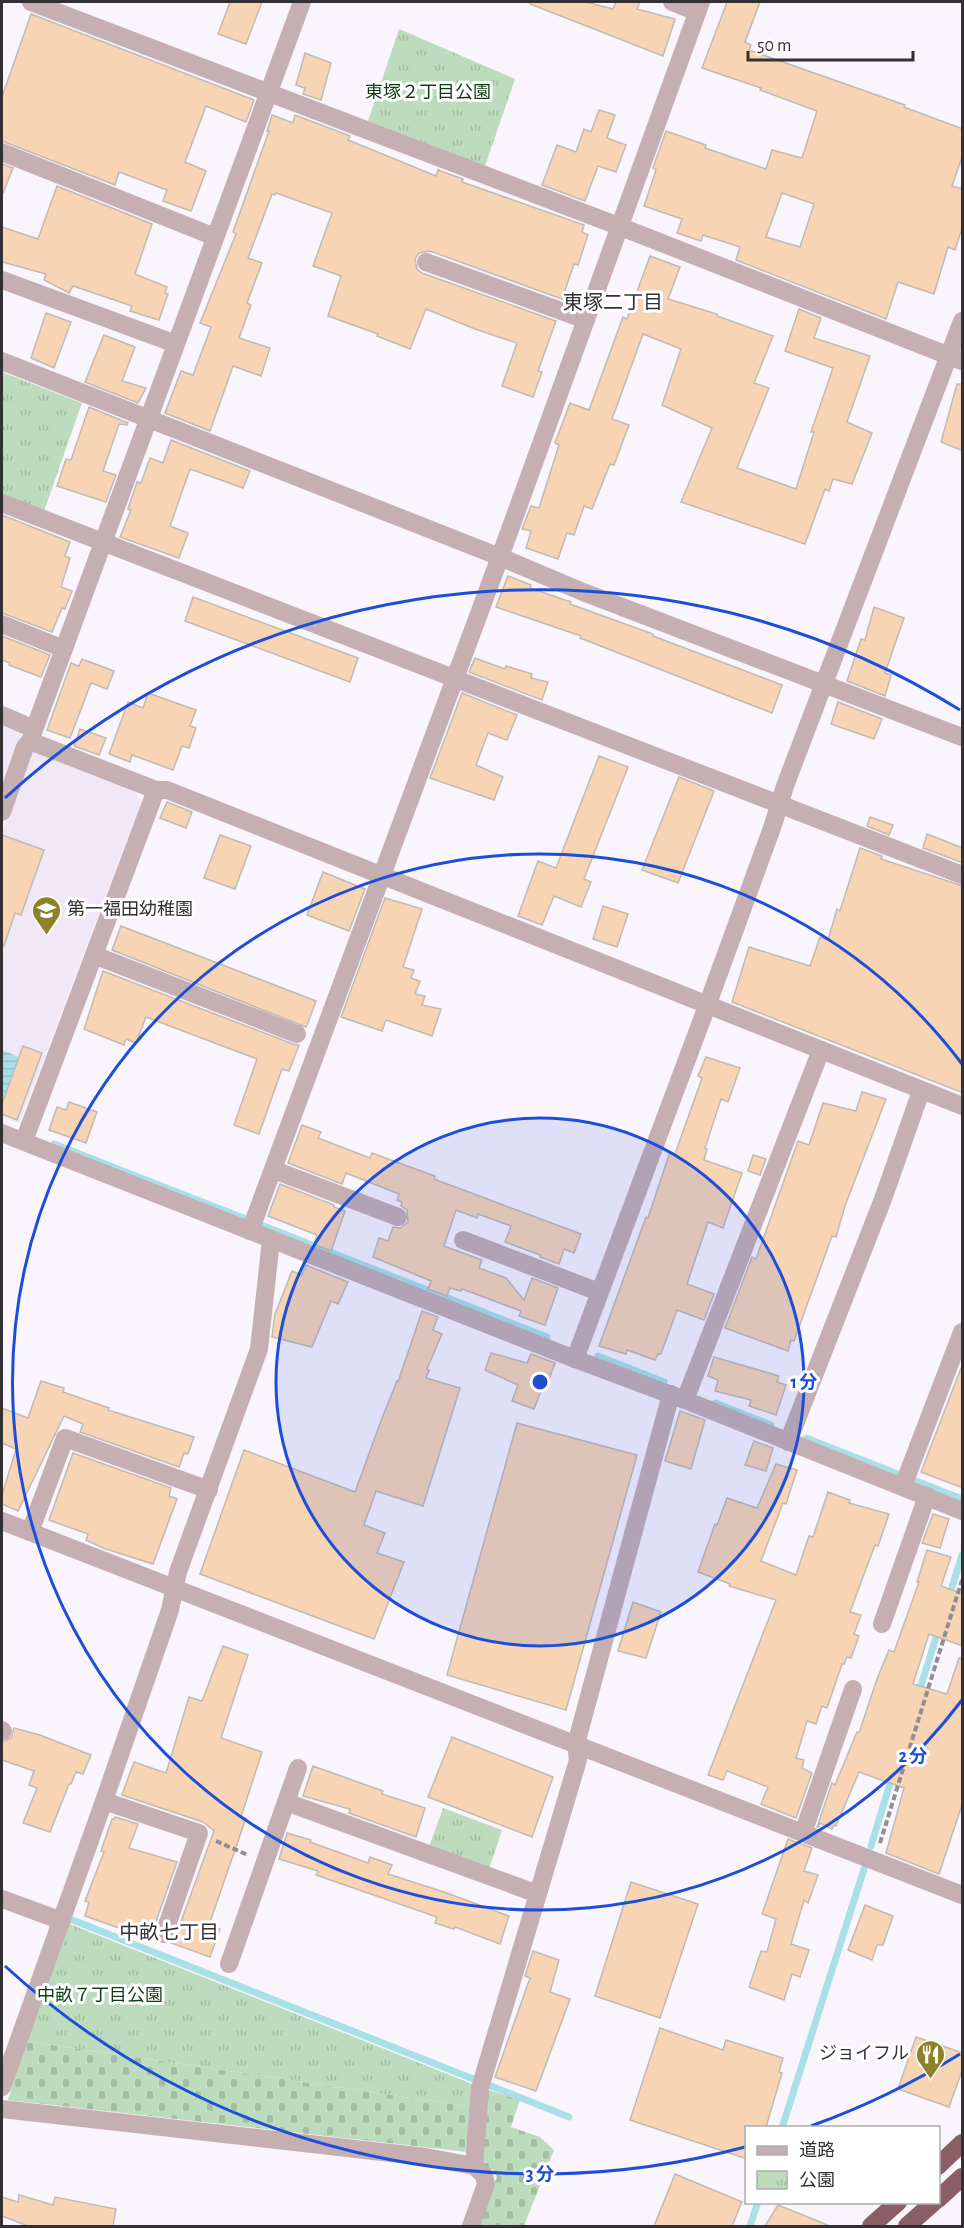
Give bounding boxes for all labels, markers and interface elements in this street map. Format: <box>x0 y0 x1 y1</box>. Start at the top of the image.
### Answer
scale bar <box>748 24 913 62</box>
text: 50 m <box>757 37 791 55</box>
park label: 東塚２丁目公園 <box>365 83 491 102</box>
district label: 東塚二丁目 <box>563 292 663 313</box>
school or university icon: 第一福田幼稚園 <box>30 894 62 936</box>
place label: 第一福田幼稚園 <box>67 899 193 919</box>
centre of rings <box>530 1372 550 1392</box>
text: 1 分 <box>790 1372 818 1392</box>
text: 2 分 <box>898 1746 928 1766</box>
district label: 中畝七丁目 <box>119 1922 219 1943</box>
park label: 中畝７丁目公園 <box>37 1985 163 2005</box>
restaurant icon: ジョイフル <box>914 2038 946 2080</box>
place label: ジョイフル <box>819 2044 909 2063</box>
legend <box>745 2126 940 2204</box>
text: 道路 <box>799 2140 835 2160</box>
text: 3 分 <box>526 2164 554 2184</box>
text: 公園 <box>799 2171 835 2190</box>

